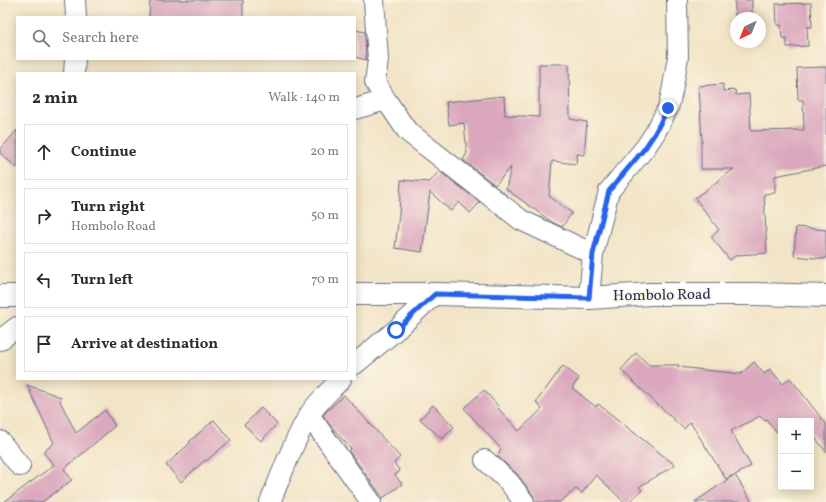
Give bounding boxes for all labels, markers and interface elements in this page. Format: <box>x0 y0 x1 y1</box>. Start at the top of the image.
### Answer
north arrow <box>730 12 766 48</box>
search box <box>16 16 356 60</box>
icon: search <box>30 27 52 49</box>
text: Search here <box>62 28 139 49</box>
text: 2 min <box>32 87 78 110</box>
text: Walk · 140 m <box>268 89 340 107</box>
route end <box>659 99 677 117</box>
icon: ahead <box>33 141 55 163</box>
text: Continue <box>71 142 136 163</box>
text: 20 m <box>310 143 339 161</box>
text: Turn right <box>71 197 145 218</box>
icon: right <box>33 205 55 227</box>
text: 50 m <box>311 207 339 225</box>
text: Hombolo Road <box>71 218 156 236</box>
icon: left <box>33 269 55 291</box>
text: Turn left <box>71 270 133 291</box>
text: 70 m <box>311 271 339 289</box>
street label: Hombolo Road <box>613 285 711 307</box>
route start <box>387 321 405 339</box>
icon: arrive <box>33 333 55 355</box>
text: Arrive at destination <box>71 334 218 355</box>
map controls <box>778 418 814 490</box>
button: + <box>778 418 814 454</box>
button: − <box>778 454 814 490</box>

